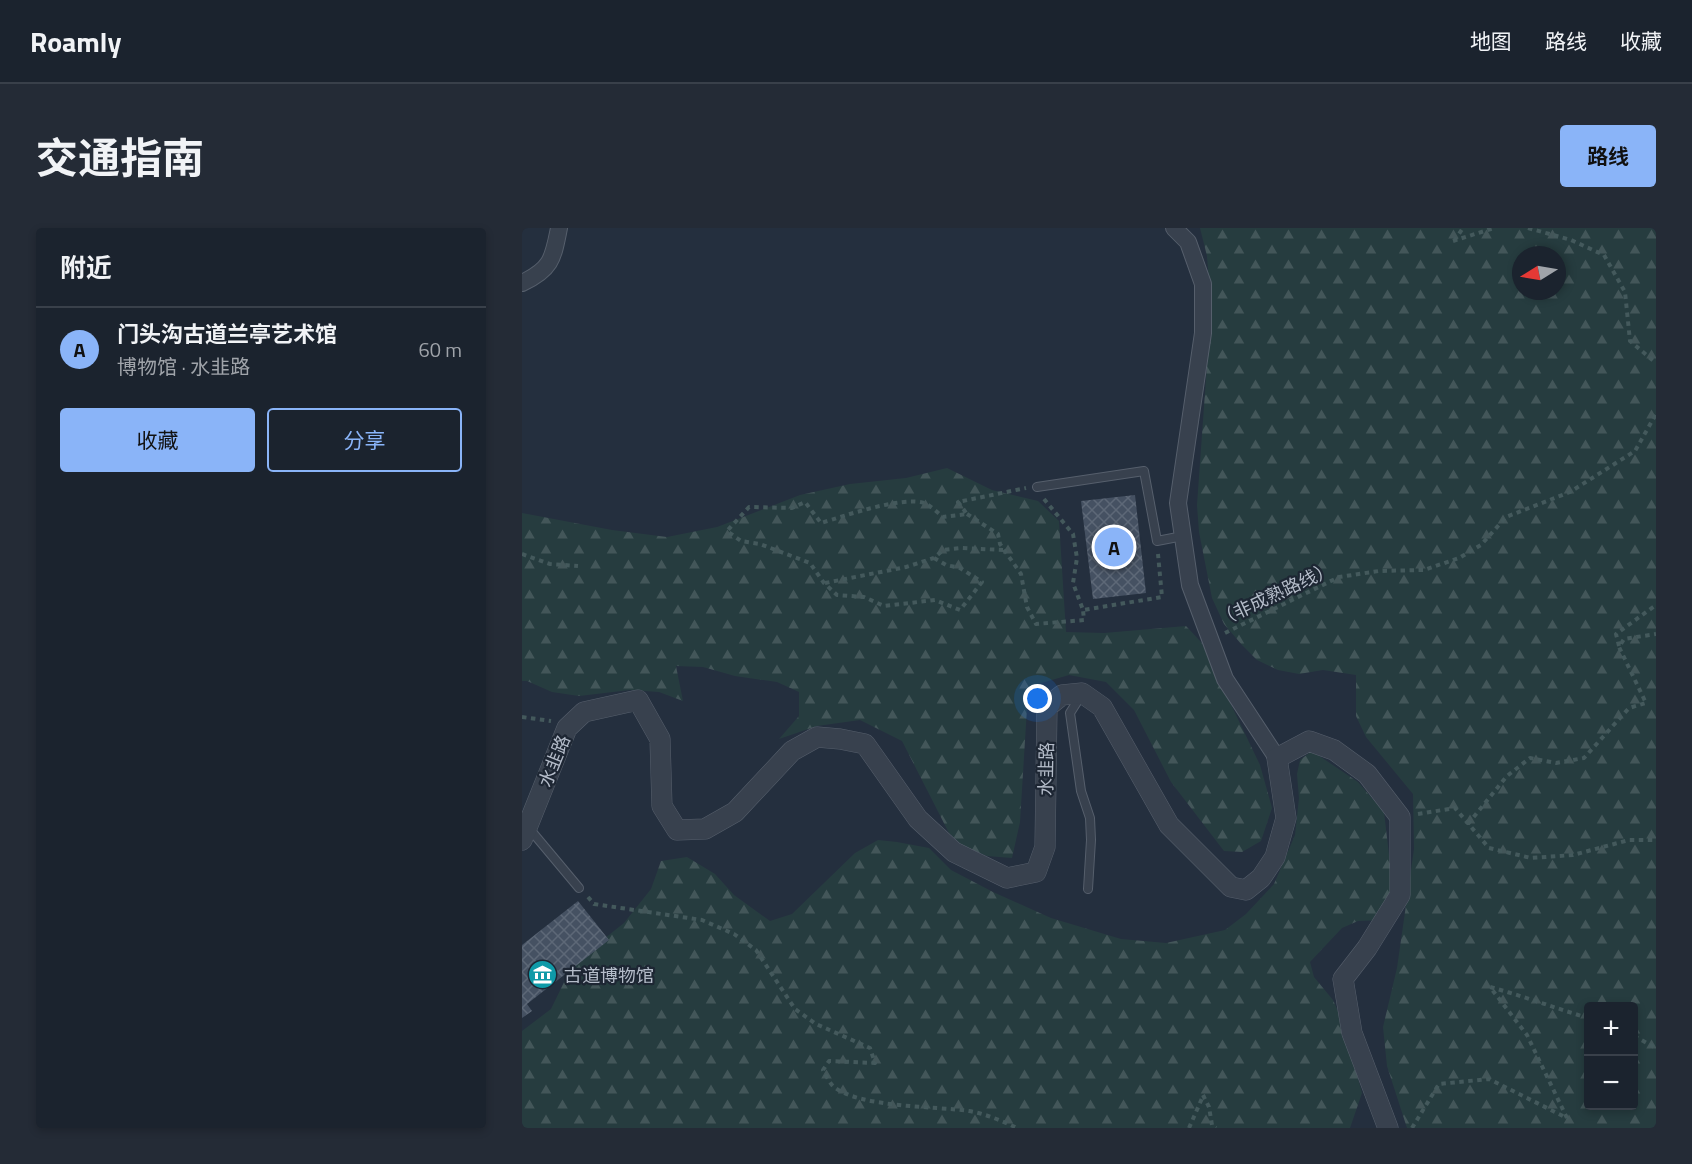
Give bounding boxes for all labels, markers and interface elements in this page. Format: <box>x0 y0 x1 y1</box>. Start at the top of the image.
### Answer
text: Roamly <box>30 20 121 63</box>
text: 地图 <box>1470 25 1512 57</box>
text: 路线 <box>1545 25 1587 57</box>
text: 收藏 <box>1620 25 1662 57</box>
text: 交通指南 <box>36 125 204 189</box>
button: 路线 <box>1560 125 1656 187</box>
north arrow <box>1512 246 1566 300</box>
text: 附近 <box>60 248 112 287</box>
text: 门头沟古道兰亭艺术馆 <box>117 317 337 351</box>
text: A <box>73 334 86 365</box>
text: 60 m <box>418 334 462 365</box>
text: 博物馆 · 水韭路 <box>117 351 250 382</box>
button: 收藏 <box>60 408 255 472</box>
button: 分享 <box>267 408 462 472</box>
pin: A <box>1094 524 1134 570</box>
street label: （非成熟路线） <box>1212 555 1338 633</box>
your location <box>1023 684 1052 713</box>
street label: 水韭路 <box>531 731 577 791</box>
street label: 水韭路 <box>1032 742 1060 796</box>
museum icon: 古道博物馆 <box>527 959 559 991</box>
place label: 古道博物馆 <box>564 962 654 989</box>
map controls <box>1584 1002 1638 1110</box>
button: + <box>1584 1002 1638 1056</box>
button: − <box>1584 1056 1638 1110</box>

